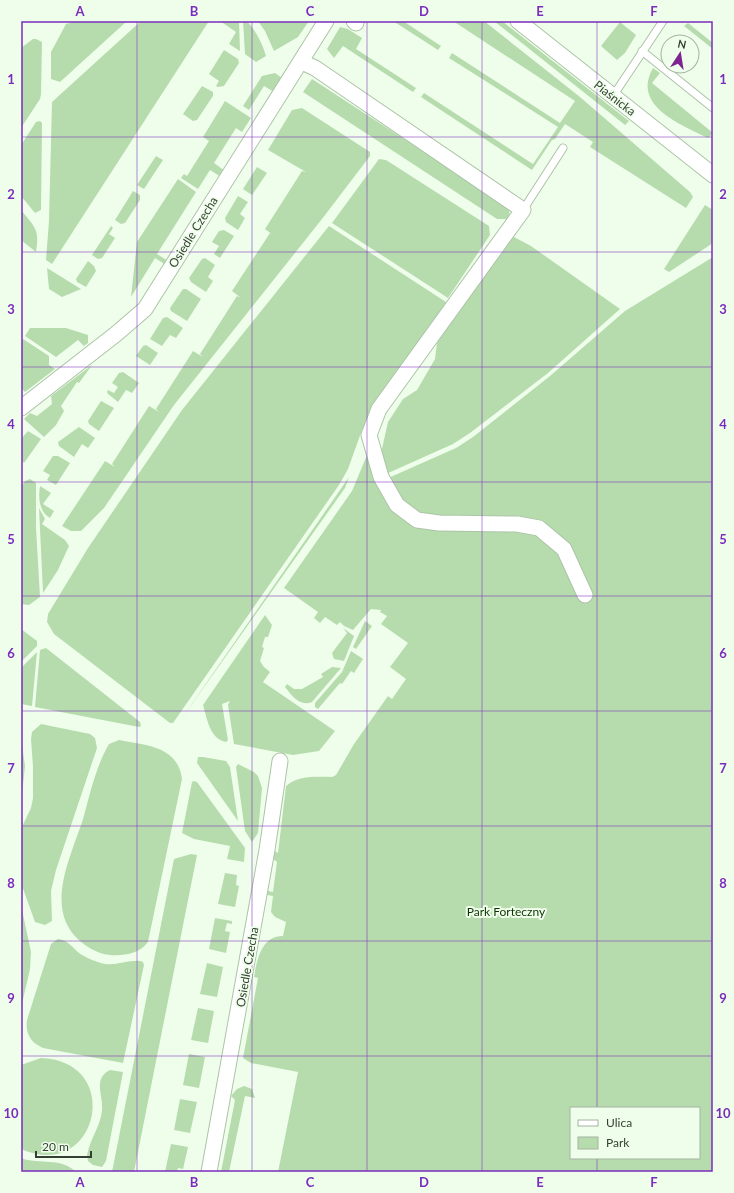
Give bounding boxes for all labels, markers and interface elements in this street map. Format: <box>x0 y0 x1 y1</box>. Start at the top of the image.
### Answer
text: A <box>74 3 85 19</box>
text: B <box>190 3 199 19</box>
text: C <box>306 3 315 19</box>
text: D <box>419 3 429 19</box>
text: E <box>536 3 544 19</box>
text: F <box>650 3 658 19</box>
north arrow <box>660 34 700 74</box>
text: N <box>677 36 688 51</box>
text: 1 <box>7 71 15 87</box>
text: 1 <box>719 71 727 87</box>
street label: Piaśnicka <box>591 77 639 119</box>
text: 2 <box>7 186 15 202</box>
text: 2 <box>719 186 727 202</box>
street label: Osiedle Czecha <box>165 194 221 270</box>
text: 3 <box>7 301 15 317</box>
text: 3 <box>719 301 727 317</box>
text: 4 <box>7 416 15 432</box>
text: 4 <box>719 416 727 432</box>
text: 5 <box>7 531 15 547</box>
text: 5 <box>719 531 727 547</box>
text: 6 <box>7 645 15 661</box>
text: 6 <box>719 645 727 661</box>
text: 7 <box>7 760 15 776</box>
text: 7 <box>719 760 727 776</box>
text: 8 <box>7 875 15 891</box>
text: 8 <box>719 875 727 891</box>
park label: Park Forteczny <box>467 904 546 919</box>
street label: Osiedle Czecha <box>233 926 261 1008</box>
text: 9 <box>7 990 15 1006</box>
text: 9 <box>719 990 727 1006</box>
text: 10 <box>3 1105 19 1121</box>
text: 10 <box>715 1105 731 1121</box>
legend <box>570 1107 700 1159</box>
text: Ulica <box>606 1115 632 1130</box>
scale bar <box>36 1133 91 1159</box>
text: Park <box>606 1135 630 1150</box>
text: 20 m <box>42 1139 69 1154</box>
text: A <box>74 1174 85 1190</box>
text: B <box>190 1174 199 1190</box>
text: C <box>306 1174 315 1190</box>
text: D <box>419 1174 429 1190</box>
text: E <box>536 1174 544 1190</box>
text: F <box>650 1174 658 1190</box>

